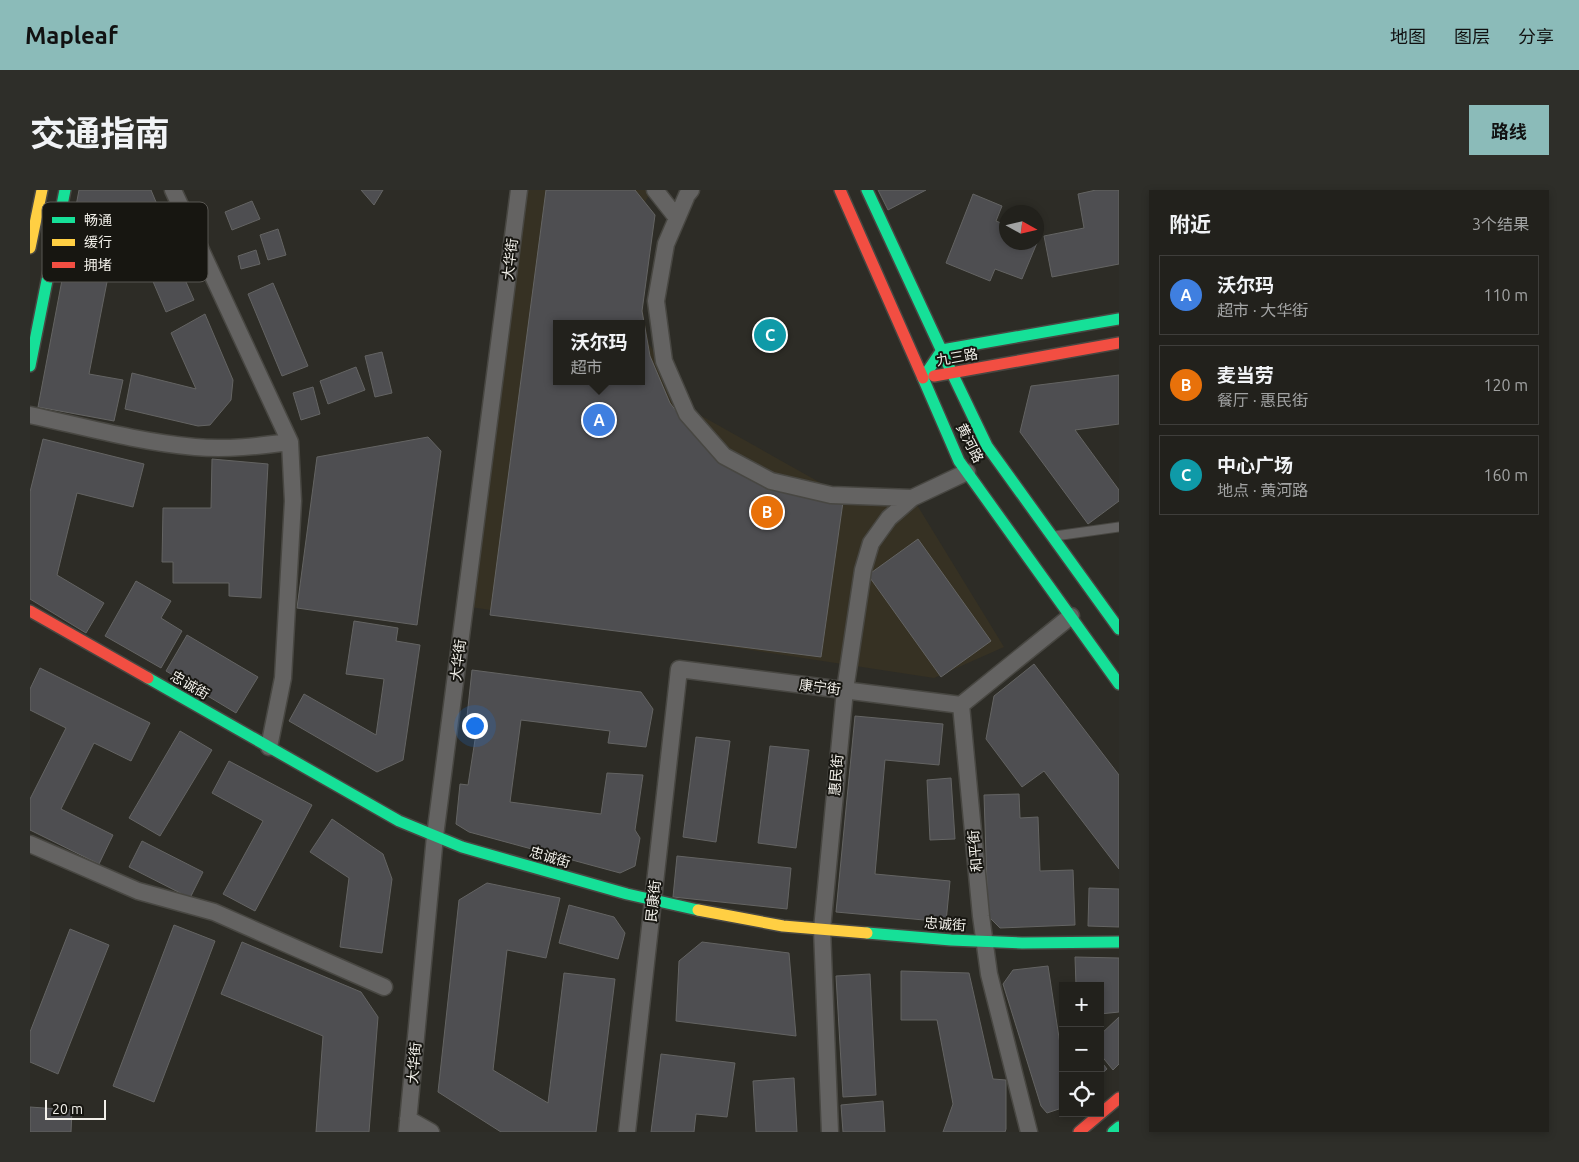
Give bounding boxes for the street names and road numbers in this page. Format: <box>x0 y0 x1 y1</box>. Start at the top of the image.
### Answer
street label: 大华街 <box>500 237 520 281</box>
street label: 九三路 <box>935 345 979 369</box>
street label: 黄河路 <box>953 421 987 465</box>
street label: 大华街 <box>448 638 468 682</box>
street label: 忠诚街 <box>168 668 212 702</box>
street label: 康宁街 <box>798 677 842 697</box>
street label: 惠民街 <box>826 753 846 797</box>
street label: 和平街 <box>965 829 985 873</box>
street label: 忠诚街 <box>528 844 572 870</box>
street label: 民康街 <box>643 879 663 923</box>
street label: 忠诚街 <box>923 915 967 933</box>
street label: 大华街 <box>404 1041 424 1085</box>

